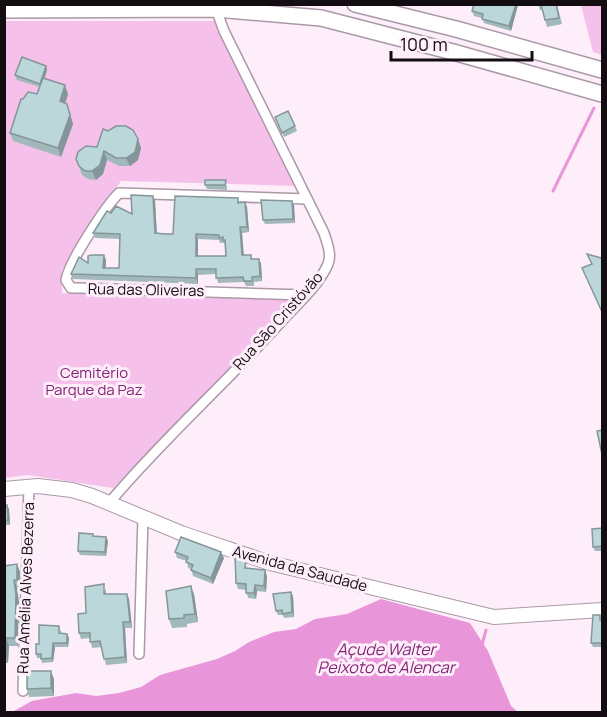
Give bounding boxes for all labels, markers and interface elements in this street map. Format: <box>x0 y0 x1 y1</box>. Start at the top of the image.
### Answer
scale bar <box>391 24 532 62</box>
text: 100 m <box>400 32 448 56</box>
street label: Rua São Cristóvão <box>228 267 327 374</box>
street label: Rua das Oliveiras <box>88 278 205 301</box>
park label: Cemitério Parque da Paz <box>45 362 143 400</box>
street label: Rua Amélia Alves Bezerra <box>12 502 39 674</box>
street label: Avenida da Saudade <box>230 540 370 597</box>
water label: Açude Walter Peixoto de Alencar <box>318 638 457 678</box>

